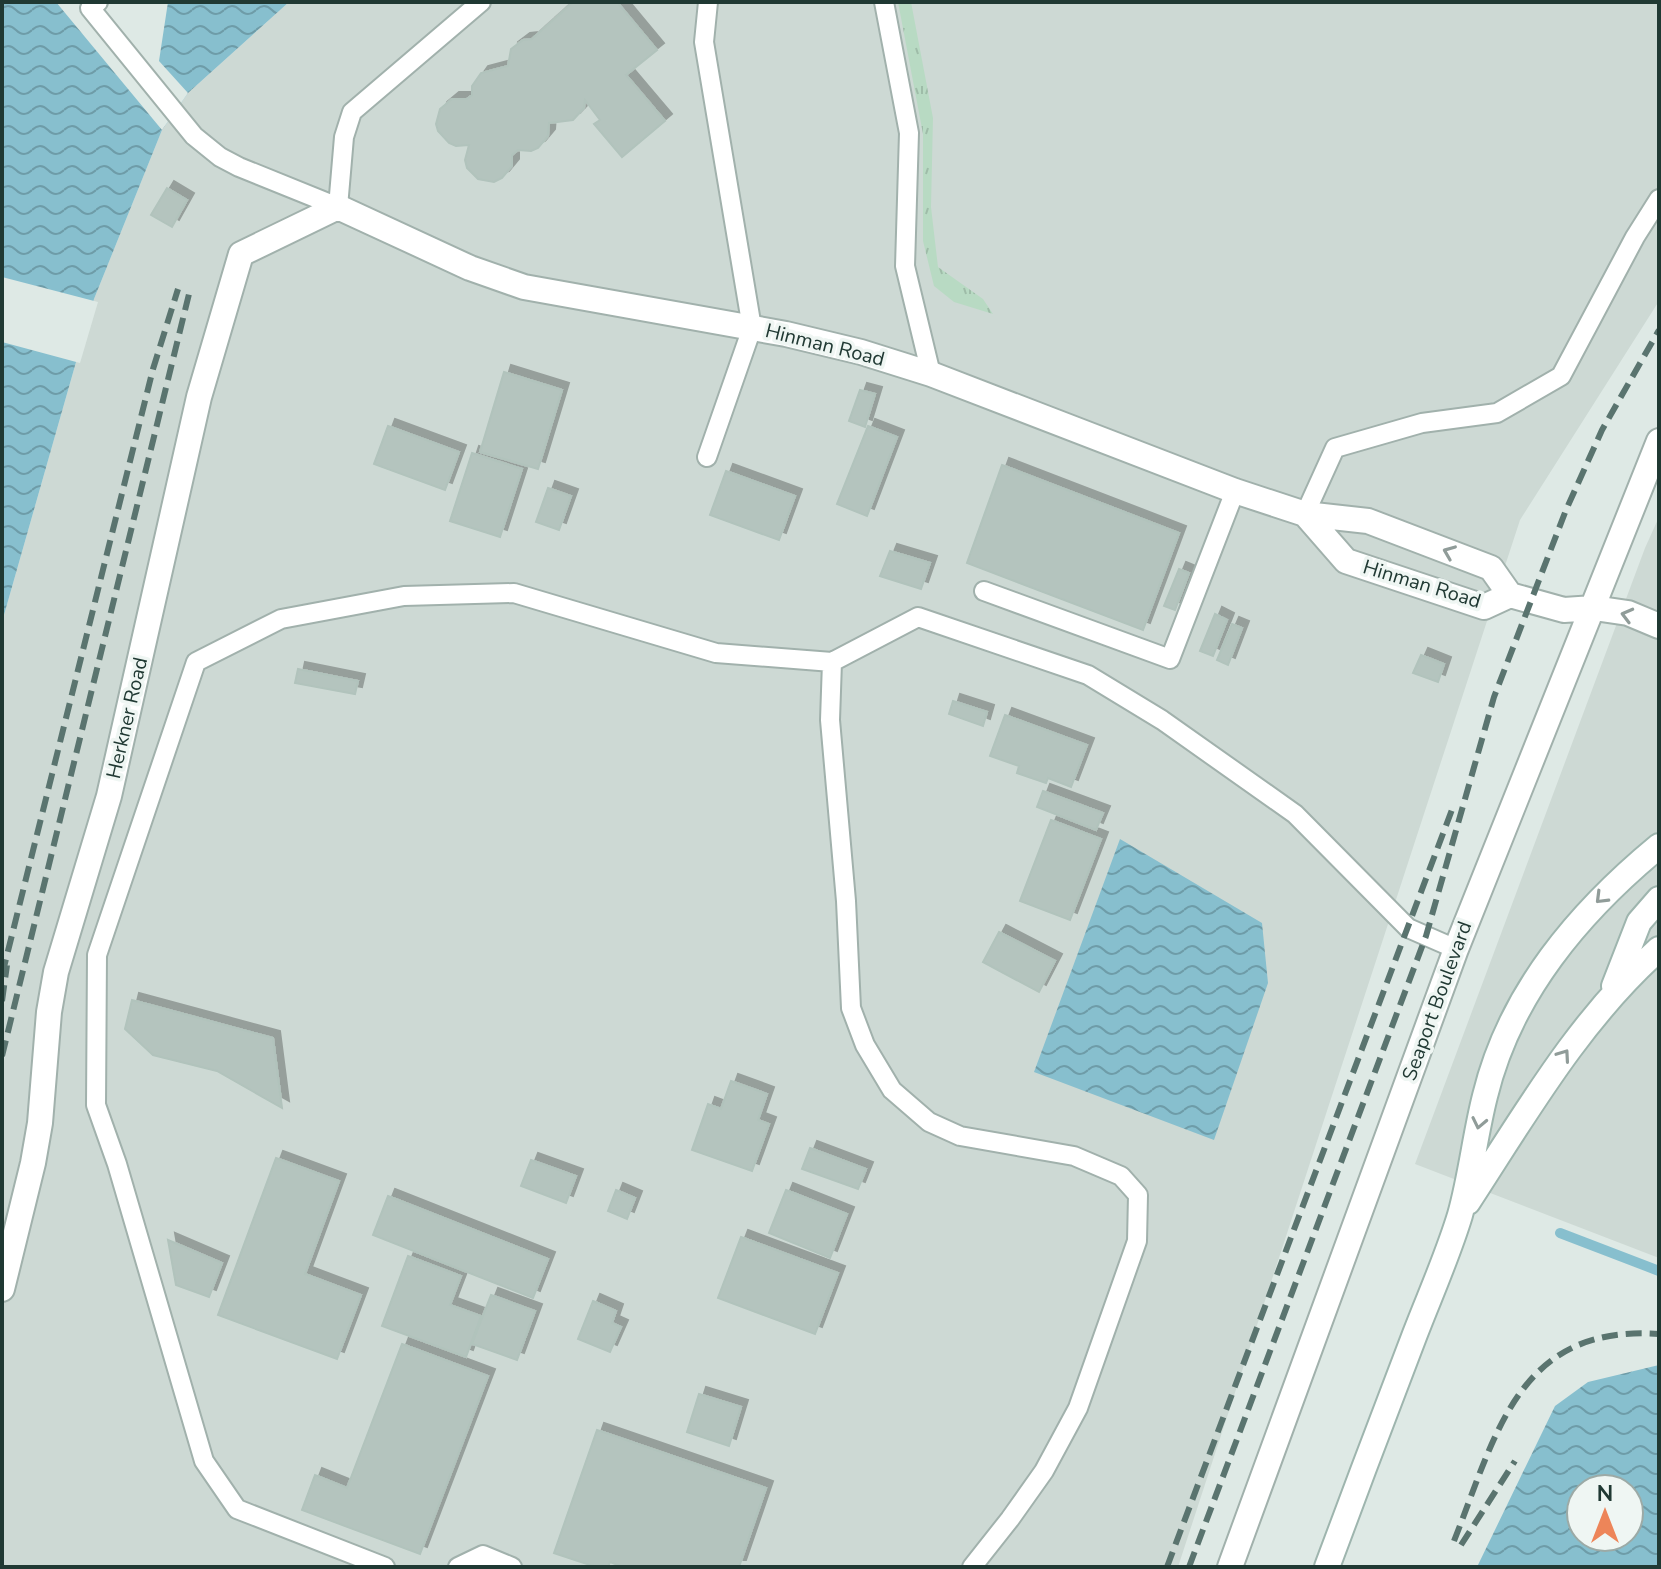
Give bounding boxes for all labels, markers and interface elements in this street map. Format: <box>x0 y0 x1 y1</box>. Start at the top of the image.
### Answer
street label: Hinman Road <box>763 317 887 373</box>
one-way arrow <box>1443 545 1457 562</box>
street label: Hinman Road <box>1360 553 1484 615</box>
one-way arrow <box>1621 608 1635 624</box>
street label: Herkner Road <box>100 655 154 781</box>
one-way arrow <box>1596 889 1610 904</box>
street label: Seaport Boulevard <box>1396 918 1478 1084</box>
one-way arrow <box>1554 1050 1569 1064</box>
one-way arrow <box>1471 1116 1488 1130</box>
north arrow <box>1565 1473 1645 1553</box>
text: N <box>1597 1479 1613 1509</box>

